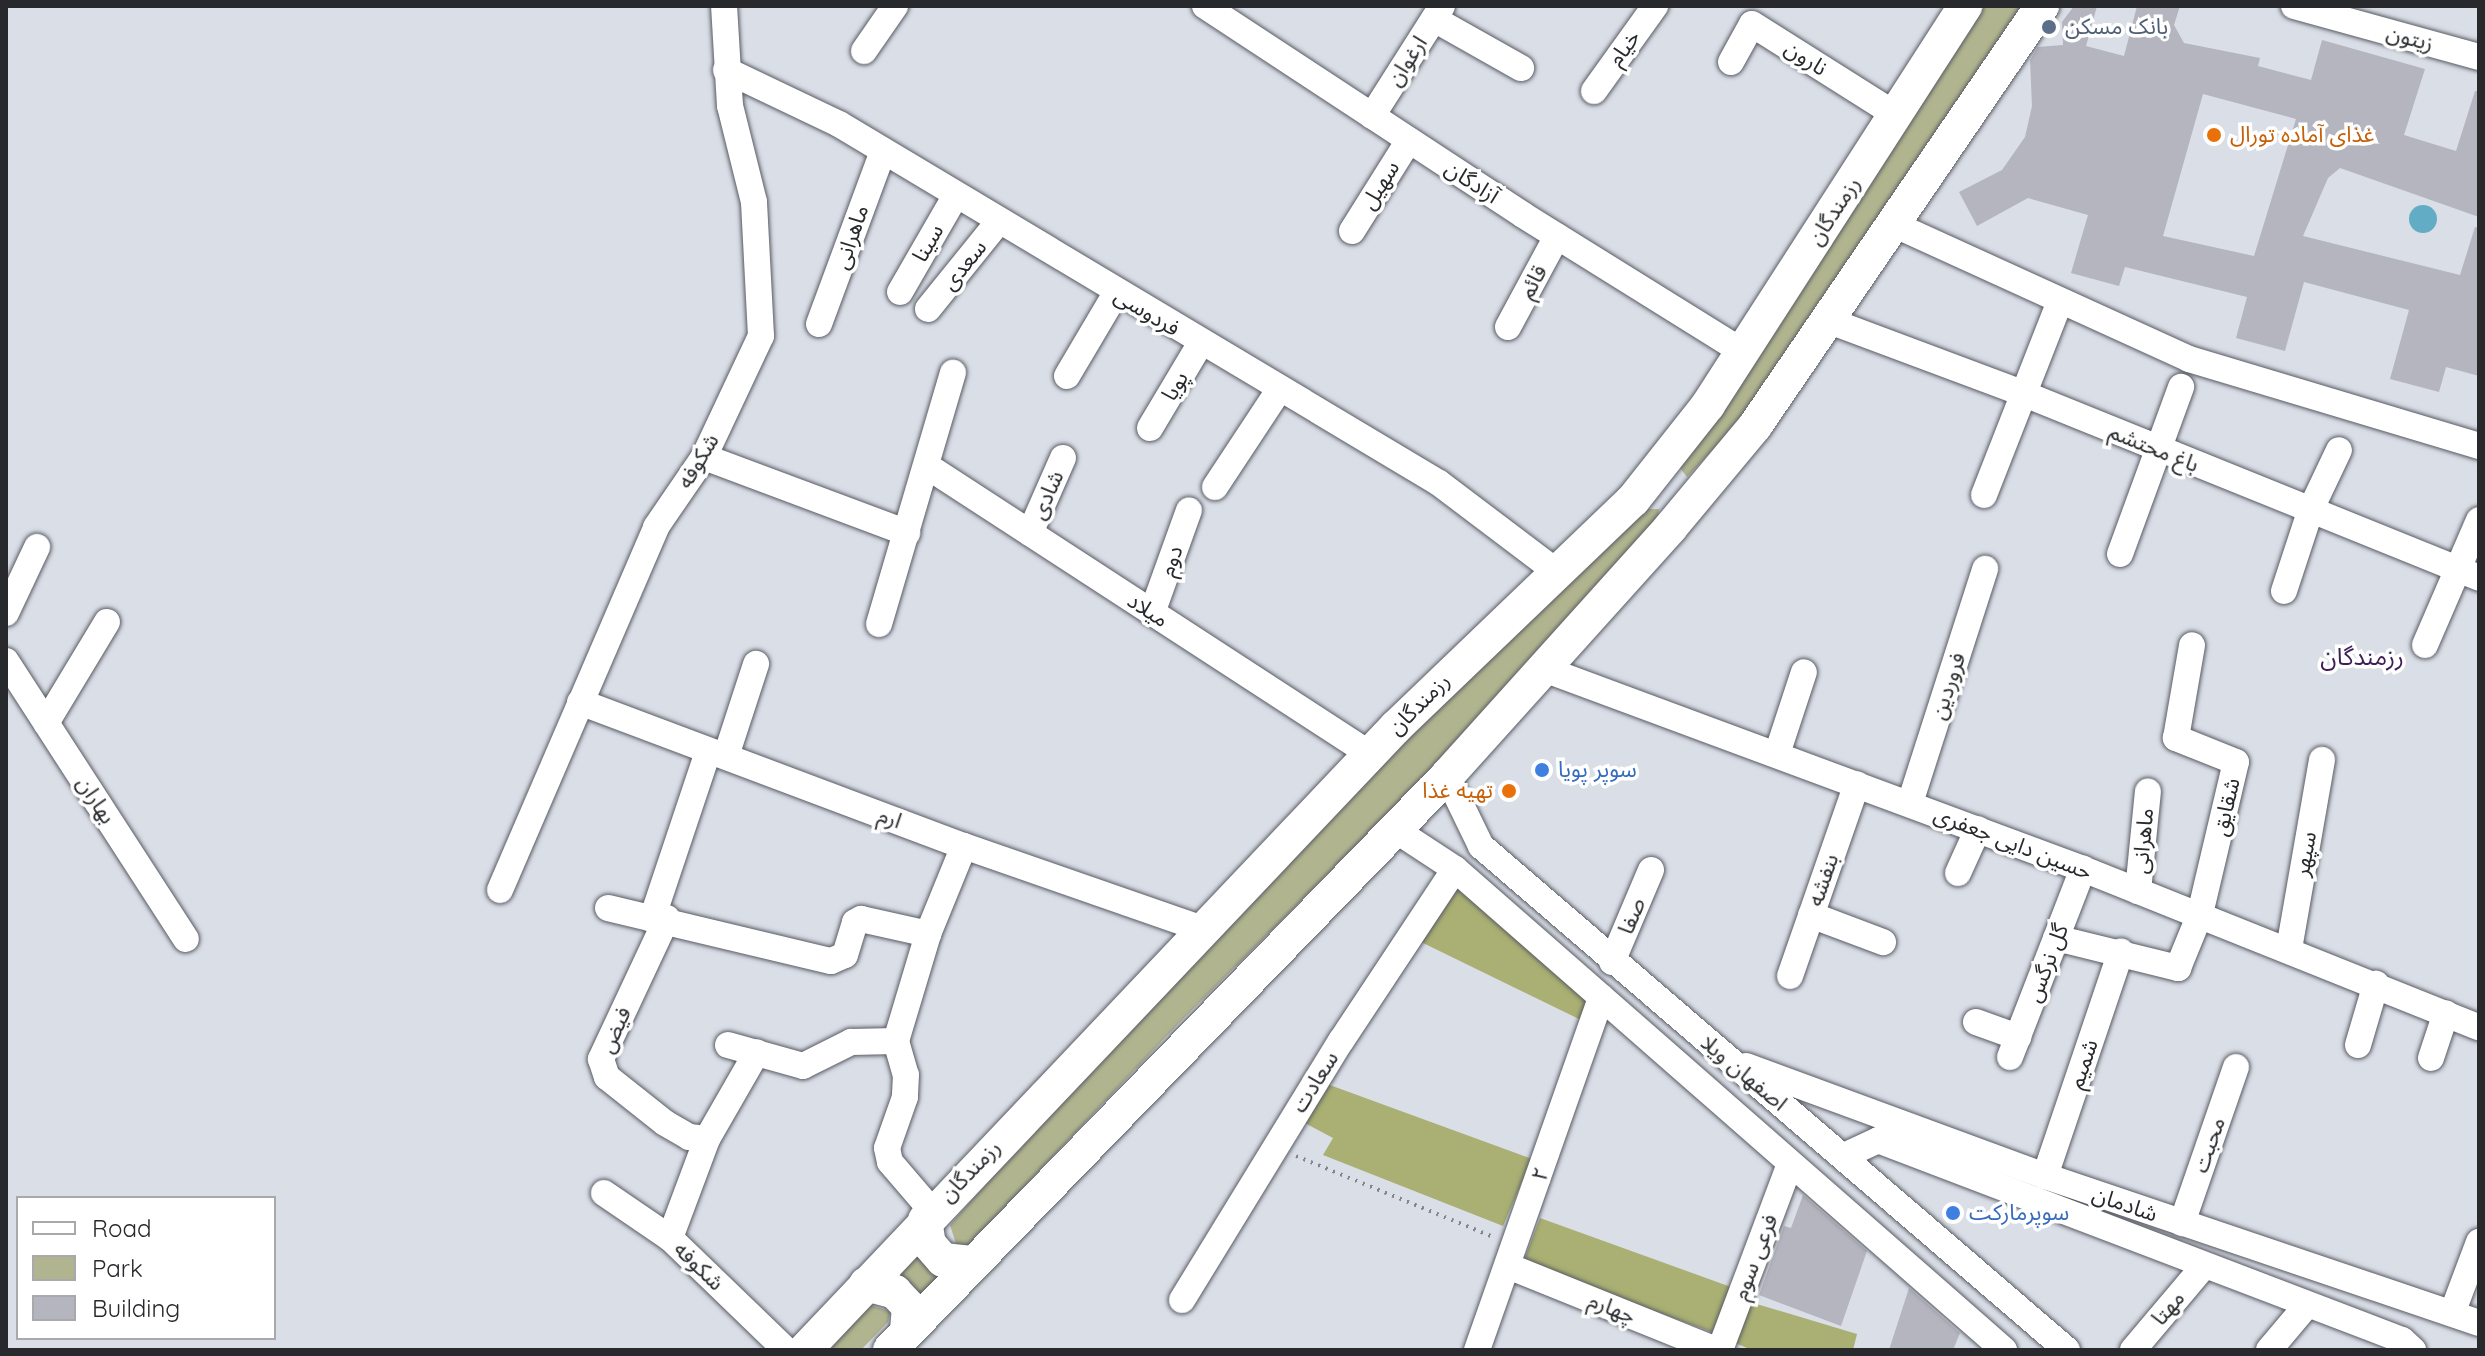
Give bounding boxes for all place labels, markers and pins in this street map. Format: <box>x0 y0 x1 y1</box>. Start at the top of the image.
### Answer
place label: بانک مسکن <box>2065 14 2168 40</box>
marker: بانک مسکن <box>2040 18 2058 36</box>
place label: غذای آماده تورال <box>2230 122 2374 148</box>
marker: غذای آماده تورال <box>2205 126 2223 144</box>
place label: سوپر پویا <box>1558 757 1637 783</box>
marker: سوپر پویا <box>1533 761 1551 779</box>
place label: تهیه غذا <box>1422 778 1493 804</box>
marker: تهیه غذا <box>1500 782 1518 800</box>
place label: سوپرمارکت <box>1969 1200 2069 1226</box>
marker: سوپرمارکت <box>1944 1204 1962 1222</box>

